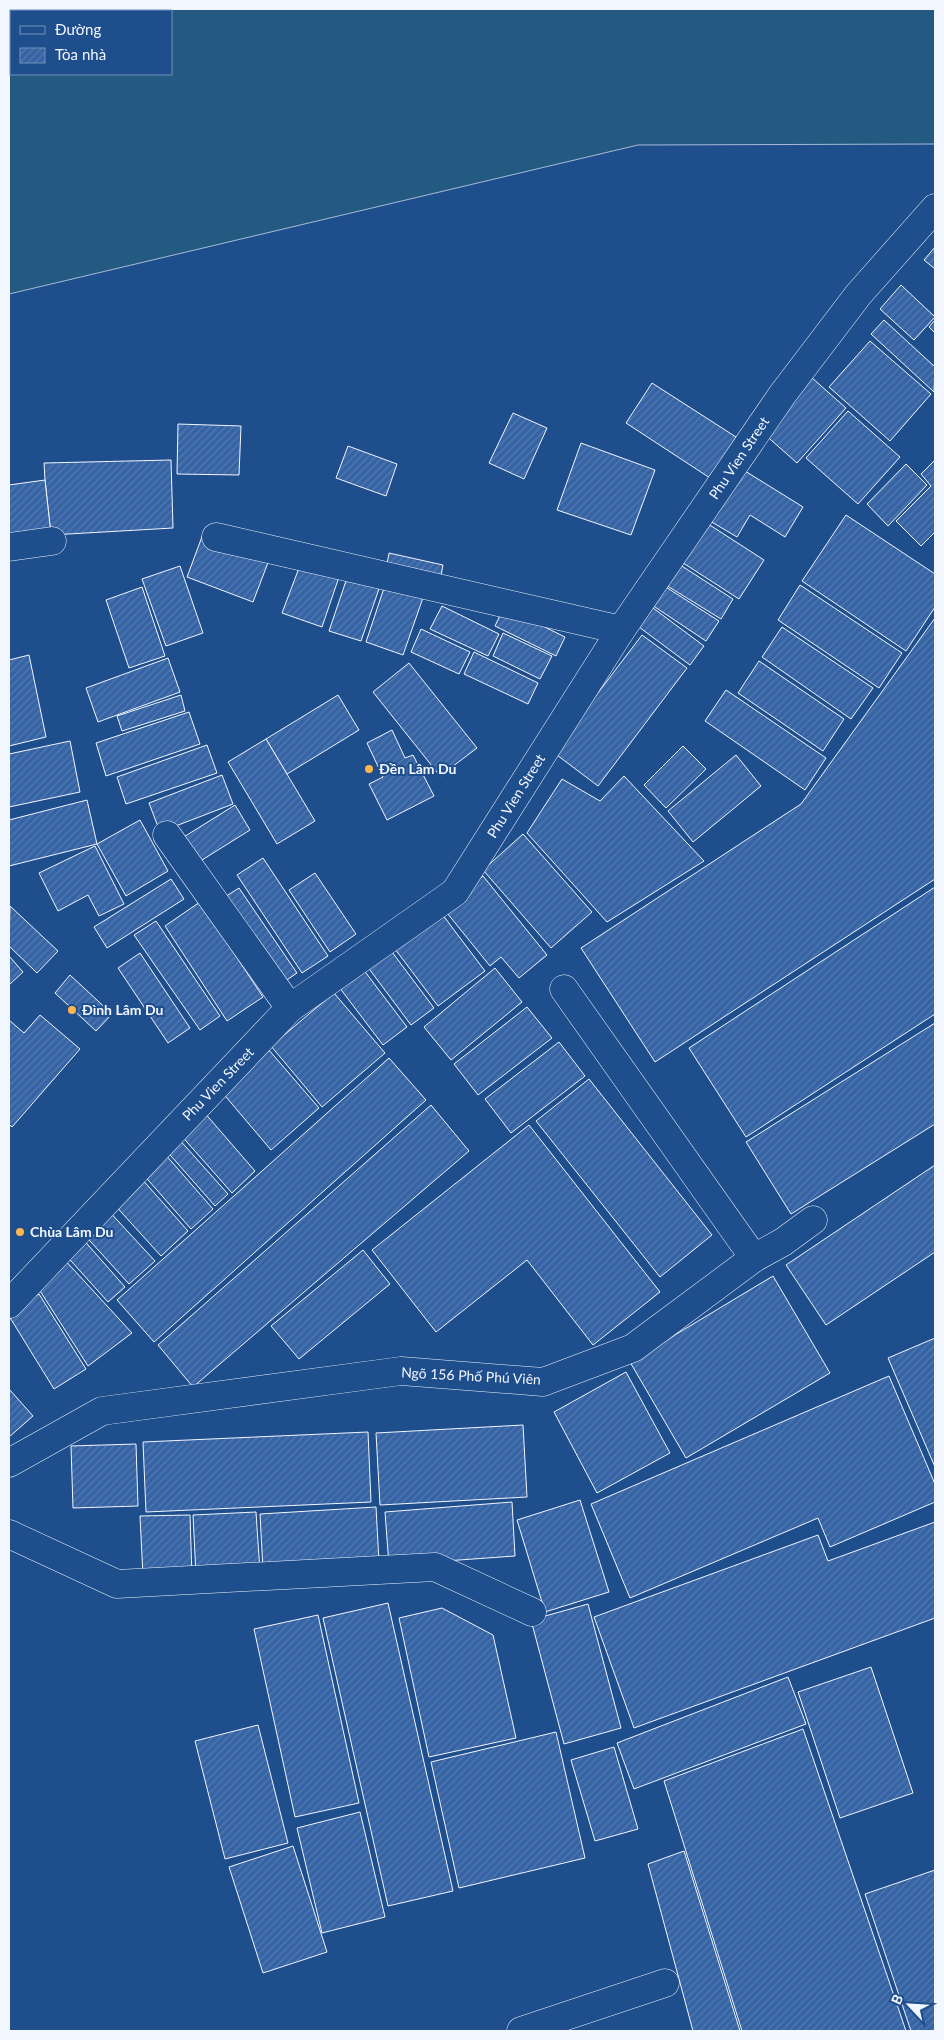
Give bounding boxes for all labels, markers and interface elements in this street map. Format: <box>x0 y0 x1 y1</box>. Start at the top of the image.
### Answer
legend <box>10 10 172 75</box>
text: Đường <box>55 20 101 38</box>
text: Tòa nhà <box>55 45 106 63</box>
street label: Phu Vien Street <box>705 413 772 502</box>
street label: Phu Vien Street <box>483 751 548 841</box>
place label: Đền Lâm Du <box>379 760 457 777</box>
marker: Đền Lâm Du <box>363 763 375 775</box>
place label: Đình Lâm Du <box>82 1001 163 1018</box>
marker: Đình Lâm Du <box>66 1004 78 1016</box>
street label: Phu Vien Street <box>178 1043 257 1124</box>
place label: Chùa Lâm Du <box>30 1223 114 1240</box>
marker: Chùa Lâm Du <box>14 1226 26 1238</box>
street label: Ngõ 156 Phố Phú Viên <box>401 1363 541 1388</box>
north arrow <box>884 1980 934 2030</box>
text: B <box>887 1992 906 2007</box>

